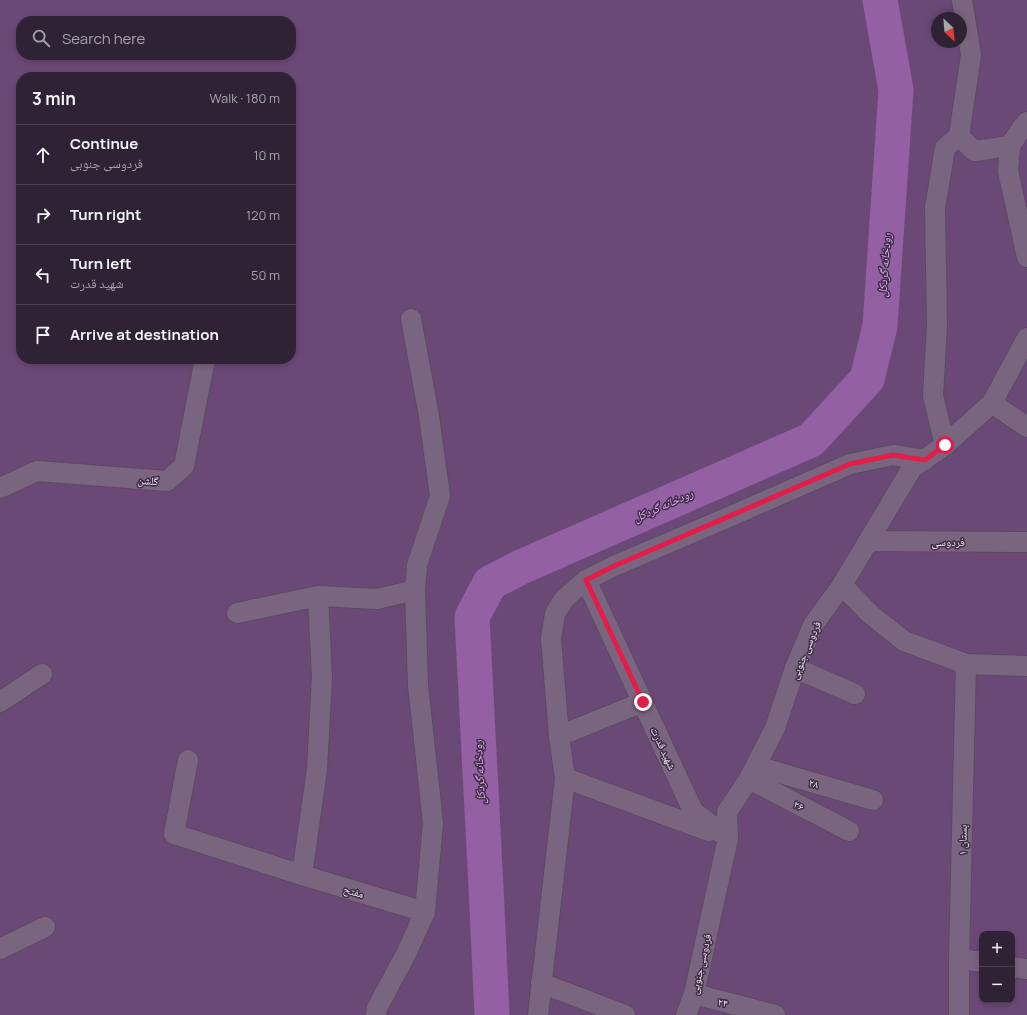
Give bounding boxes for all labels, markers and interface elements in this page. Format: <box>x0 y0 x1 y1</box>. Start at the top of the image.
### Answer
north arrow <box>931 12 967 48</box>
search box <box>16 16 296 60</box>
icon: search <box>30 27 52 49</box>
text: Search here <box>62 28 145 49</box>
text: 3 min <box>32 87 76 110</box>
text: Walk · 180 m <box>209 89 280 107</box>
text: Continue <box>70 133 138 154</box>
icon: ahead <box>32 144 54 166</box>
text: 10 m <box>253 146 280 164</box>
text: فردوسی جنوبی <box>70 154 143 172</box>
icon: right <box>32 204 54 226</box>
text: Turn right <box>70 204 141 225</box>
text: 120 m <box>246 206 280 224</box>
water label: رودخانه گردکل <box>873 232 895 297</box>
text: Turn left <box>70 253 132 274</box>
icon: left <box>32 264 54 286</box>
text: 50 m <box>251 266 280 284</box>
text: شهید قدرت <box>70 274 124 292</box>
icon: arrive <box>32 324 54 346</box>
text: Arrive at destination <box>70 324 219 345</box>
route start <box>936 436 954 454</box>
street label: گلشن <box>137 472 159 488</box>
water label: رودخانه گردکل <box>630 484 696 526</box>
street label: فردوسی <box>931 534 965 549</box>
street label: فردوسی جنوبی <box>786 618 824 681</box>
route end <box>634 693 652 711</box>
street label: شهید قدرت <box>648 724 680 772</box>
water label: رودخانه گردکل <box>469 739 489 804</box>
street label: ۲۸ <box>807 774 821 792</box>
street label: ۲۶ <box>791 796 807 814</box>
street label: بستان ۱ <box>954 825 970 855</box>
street label: مفتح <box>342 881 366 901</box>
map controls <box>979 931 1015 1003</box>
button: + <box>979 931 1015 967</box>
street label: فردوسی جنوبی <box>686 932 714 996</box>
button: − <box>979 967 1015 1003</box>
street label: ۲۴ <box>716 994 730 1010</box>

